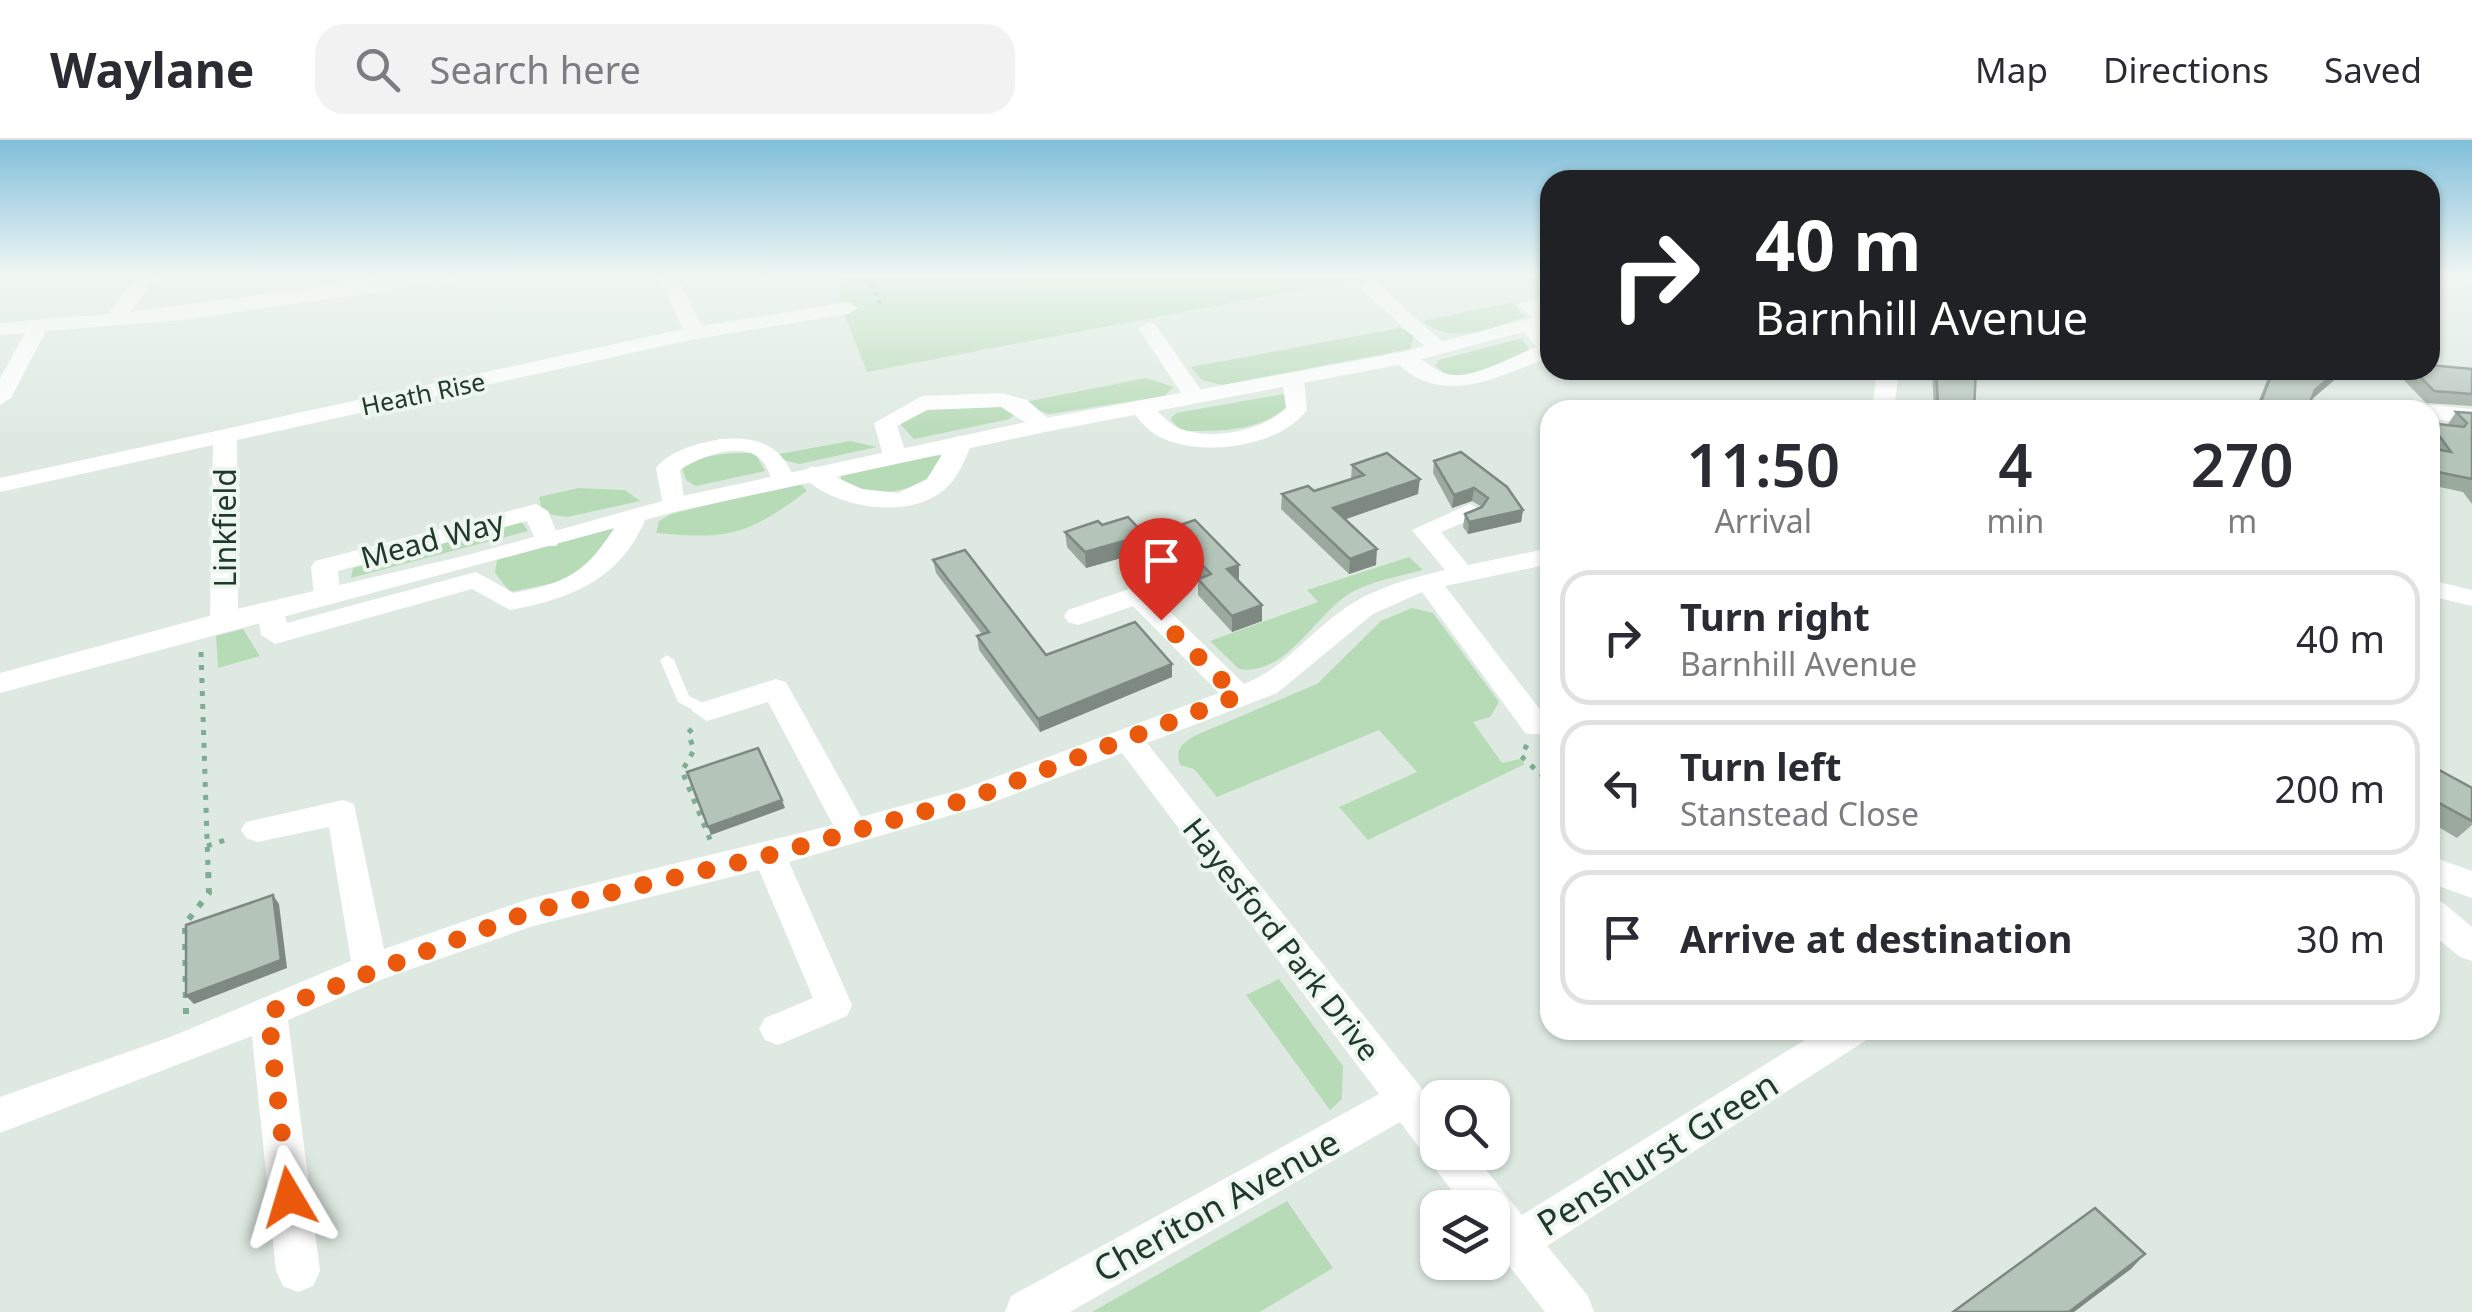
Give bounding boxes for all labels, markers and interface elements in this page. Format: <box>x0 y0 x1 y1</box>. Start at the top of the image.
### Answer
search box <box>315 24 1015 114</box>
text: Waylane <box>50 37 255 102</box>
icon: search <box>350 42 405 97</box>
text: Search here <box>430 43 641 95</box>
text: Map <box>1975 46 2048 93</box>
text: Directions <box>2103 46 2269 93</box>
text: Saved <box>2324 46 2422 93</box>
text: 40 m <box>1755 196 1922 292</box>
icon: right <box>1590 210 1720 340</box>
text: Barnhill Avenue <box>1755 287 2088 348</box>
street label: Heath Rise <box>358 363 488 423</box>
text: 11:50 <box>1686 423 1840 505</box>
text: 4 <box>1998 423 2033 505</box>
text: 270 <box>2191 423 2294 505</box>
street label: Linkfield <box>204 468 245 588</box>
text: Arrival <box>1714 499 1812 542</box>
text: min <box>1986 499 2044 542</box>
text: m <box>2227 499 2257 542</box>
street label: Mead Way <box>356 500 509 578</box>
pin <box>1119 518 1204 621</box>
icon: arrive <box>1134 533 1189 588</box>
text: Turn right <box>1680 590 1870 642</box>
icon: right <box>1595 610 1650 665</box>
text: 40 m <box>2296 612 2385 664</box>
text: Barnhill Avenue <box>1680 642 1917 685</box>
text: Turn left <box>1680 740 1842 792</box>
icon: left <box>1595 760 1650 815</box>
text: 200 m <box>2274 762 2385 814</box>
text: Stanstead Close <box>1680 792 1919 835</box>
street label: Hayesford Park Drive <box>1174 809 1390 1069</box>
icon: arrive <box>1595 910 1650 965</box>
text: Arrive at destination <box>1680 912 2072 964</box>
text: 30 m <box>2296 912 2385 964</box>
street label: Penshurst Green <box>1528 1060 1786 1246</box>
map controls <box>1420 1080 1510 1280</box>
button: search <box>1420 1080 1510 1170</box>
street label: Cheriton Avenue <box>1085 1118 1347 1292</box>
position arrow <box>237 1145 341 1249</box>
button: layers <box>1420 1190 1510 1280</box>

